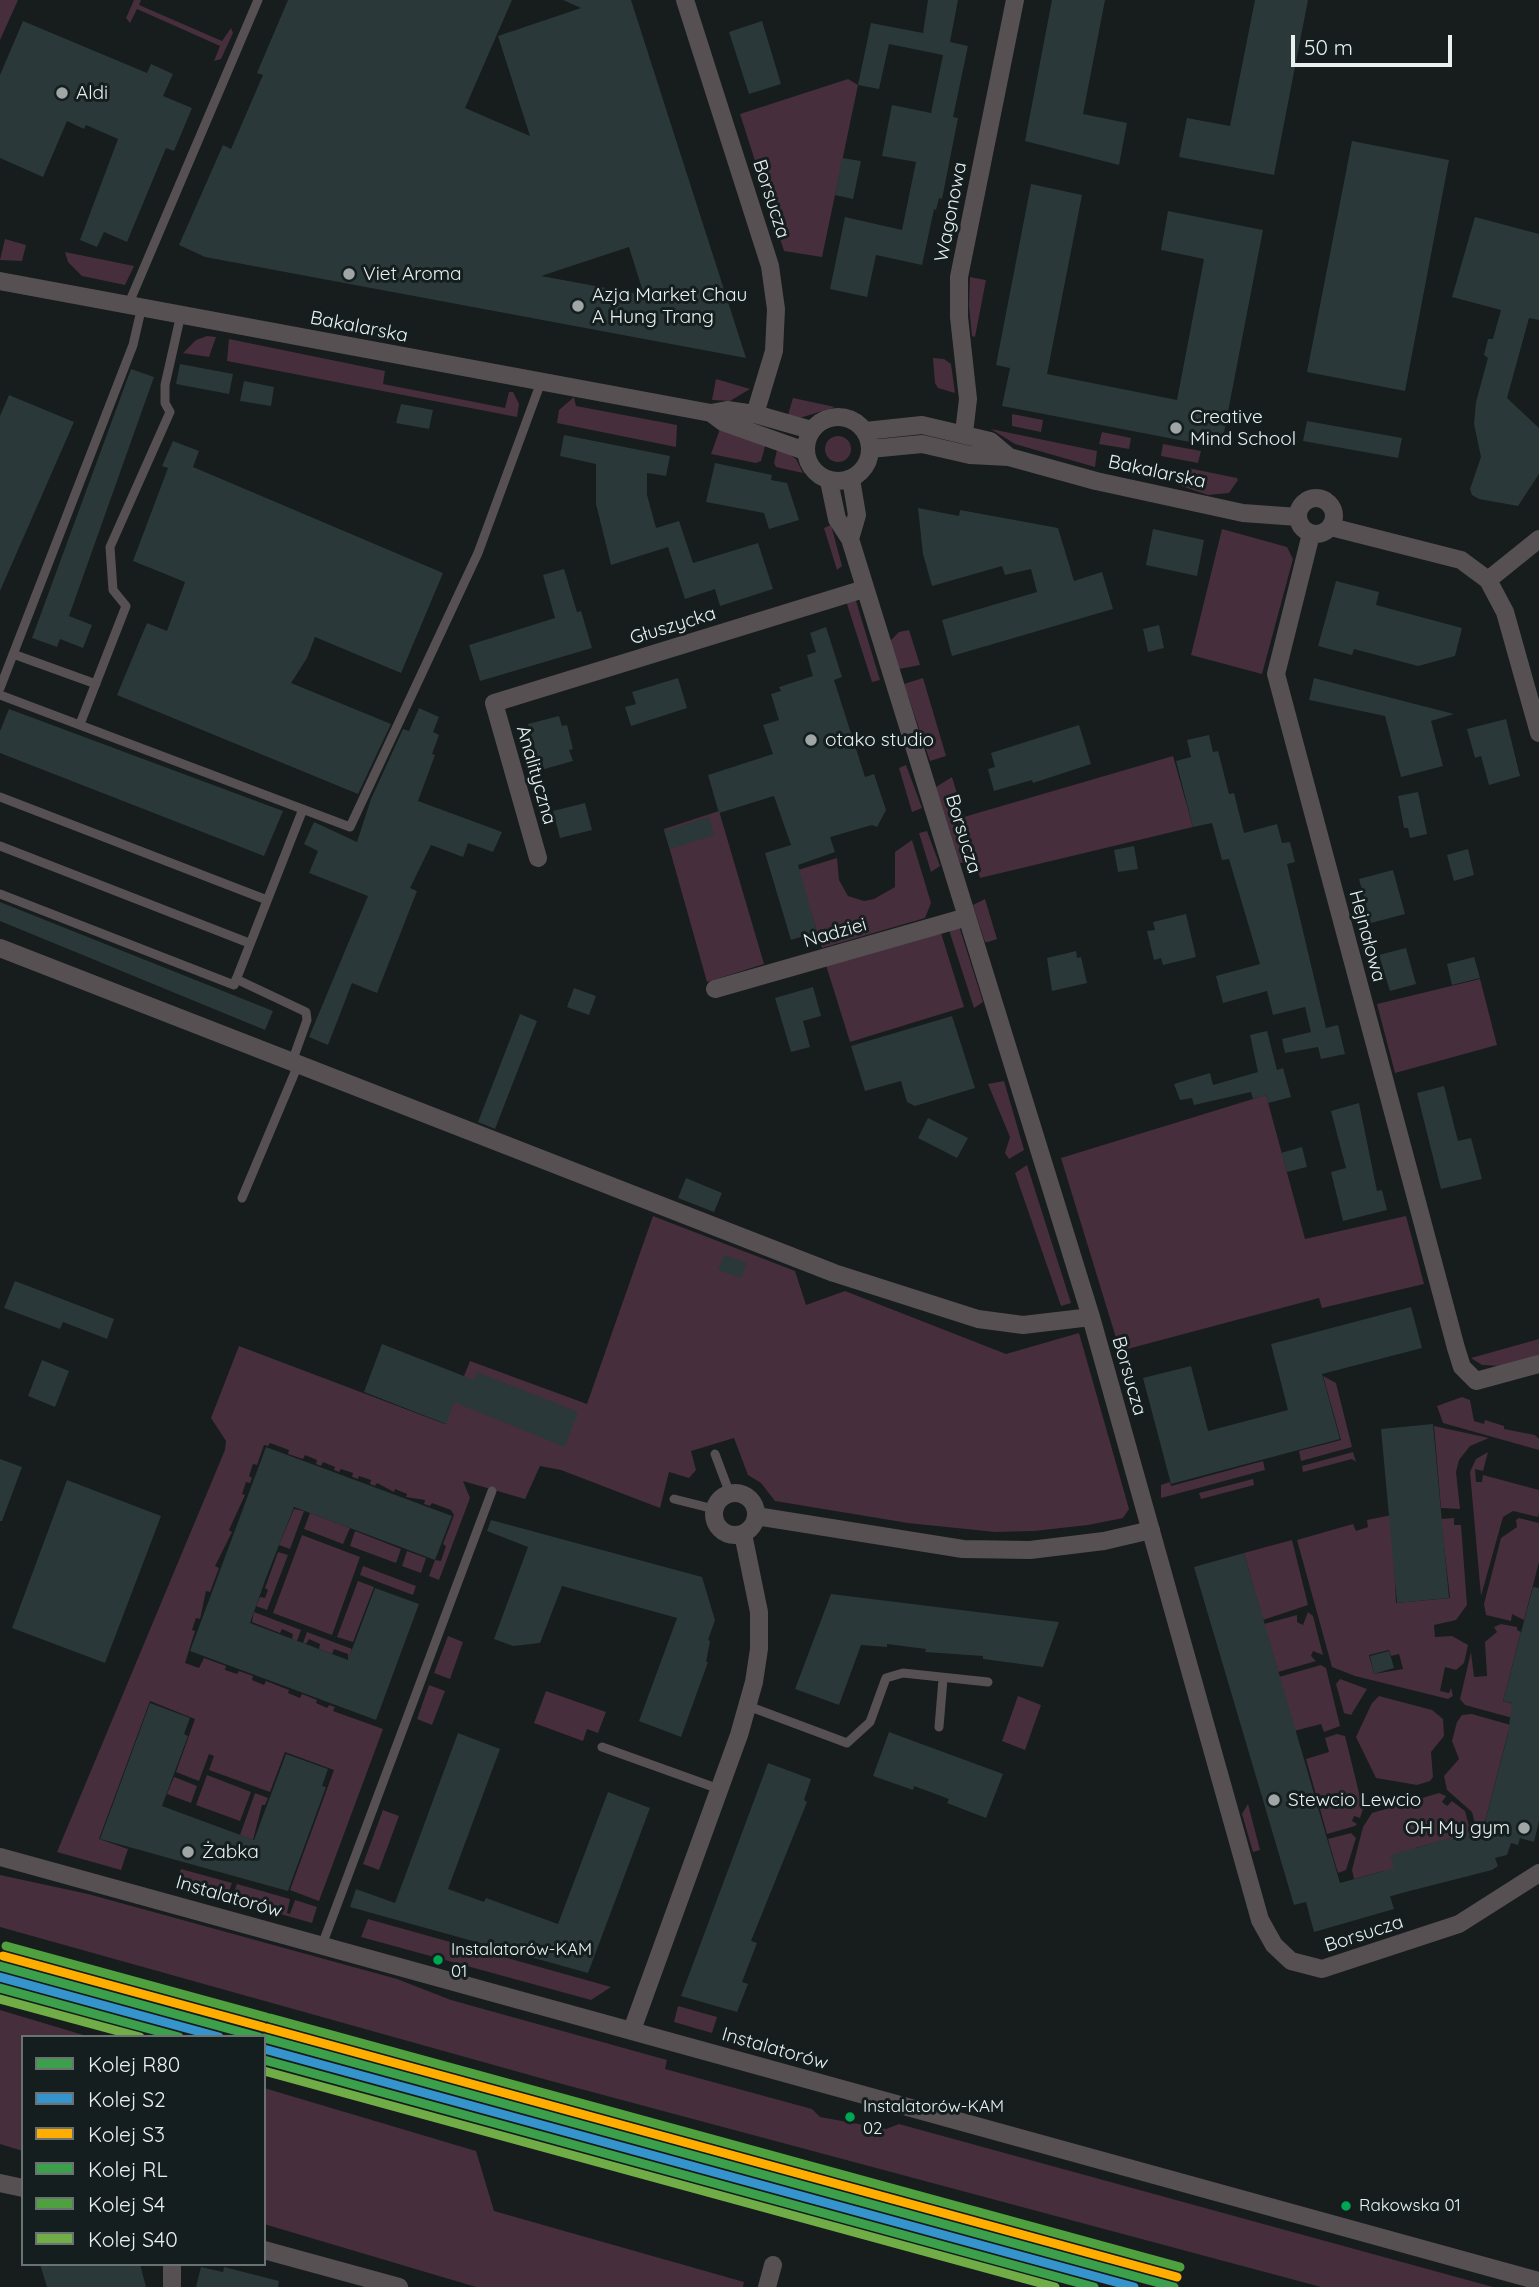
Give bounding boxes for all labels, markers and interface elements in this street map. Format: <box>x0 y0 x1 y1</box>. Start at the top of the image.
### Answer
scale bar <box>1294 21 1455 65</box>
text: 50 m <box>1304 34 1353 60</box>
place label: Aldi <box>76 82 108 104</box>
marker: Aldi <box>54 85 70 101</box>
street label: Borsucza <box>748 157 794 241</box>
street label: Wagonowa <box>930 160 972 264</box>
place label: Viet Aroma <box>363 263 462 285</box>
marker: Viet Aroma <box>341 266 357 282</box>
place label: Azja Market Chau A Hung Trang <box>592 284 747 328</box>
marker: Azja Market Chau A Hung Trang <box>570 298 586 314</box>
street label: Bakalarska <box>308 306 410 348</box>
place label: Creative Mind School <box>1190 406 1296 450</box>
marker: Creative Mind School <box>1168 420 1184 436</box>
street label: Bakalarska <box>1106 451 1208 493</box>
street label: Głuszycka <box>627 602 719 650</box>
street label: Analityczna <box>511 723 561 827</box>
place label: otako studio <box>825 729 934 751</box>
marker: otako studio <box>803 732 819 748</box>
street label: Borsucza <box>940 792 986 876</box>
street label: Hejnałowa <box>1344 888 1390 984</box>
street label: Nadziei <box>801 913 869 953</box>
street label: Borsucza <box>1107 1334 1151 1418</box>
place label: Stewcio Lewcio <box>1288 1789 1421 1811</box>
marker: Stewcio Lewcio <box>1266 1792 1282 1808</box>
place label: OH My gym <box>1405 1817 1510 1839</box>
marker: OH My gym <box>1516 1820 1532 1836</box>
place label: Żabka <box>202 1841 259 1863</box>
marker: Żabka <box>180 1844 196 1860</box>
street label: Instalatorów <box>173 1871 285 1923</box>
street label: Borsucza <box>1322 1911 1406 1957</box>
place label: Instalatorów-KAM 01 <box>451 1940 592 1980</box>
marker: Instalatorów-KAM 01 <box>431 1953 445 1967</box>
street label: Instalatorów <box>719 2023 831 2075</box>
legend <box>21 2035 266 2266</box>
text: Kolej R80 <box>88 2051 180 2077</box>
text: Kolej S2 <box>88 2086 166 2112</box>
place label: Instalatorów-KAM 02 <box>863 2097 1004 2137</box>
marker: Instalatorów-KAM 02 <box>843 2110 857 2124</box>
text: Kolej S3 <box>88 2121 165 2147</box>
text: Kolej RL <box>88 2156 168 2182</box>
text: Kolej S4 <box>88 2191 165 2217</box>
place label: Rakowska 01 <box>1359 2196 1461 2216</box>
marker: Rakowska 01 <box>1339 2199 1353 2213</box>
text: Kolej S40 <box>88 2226 178 2252</box>

